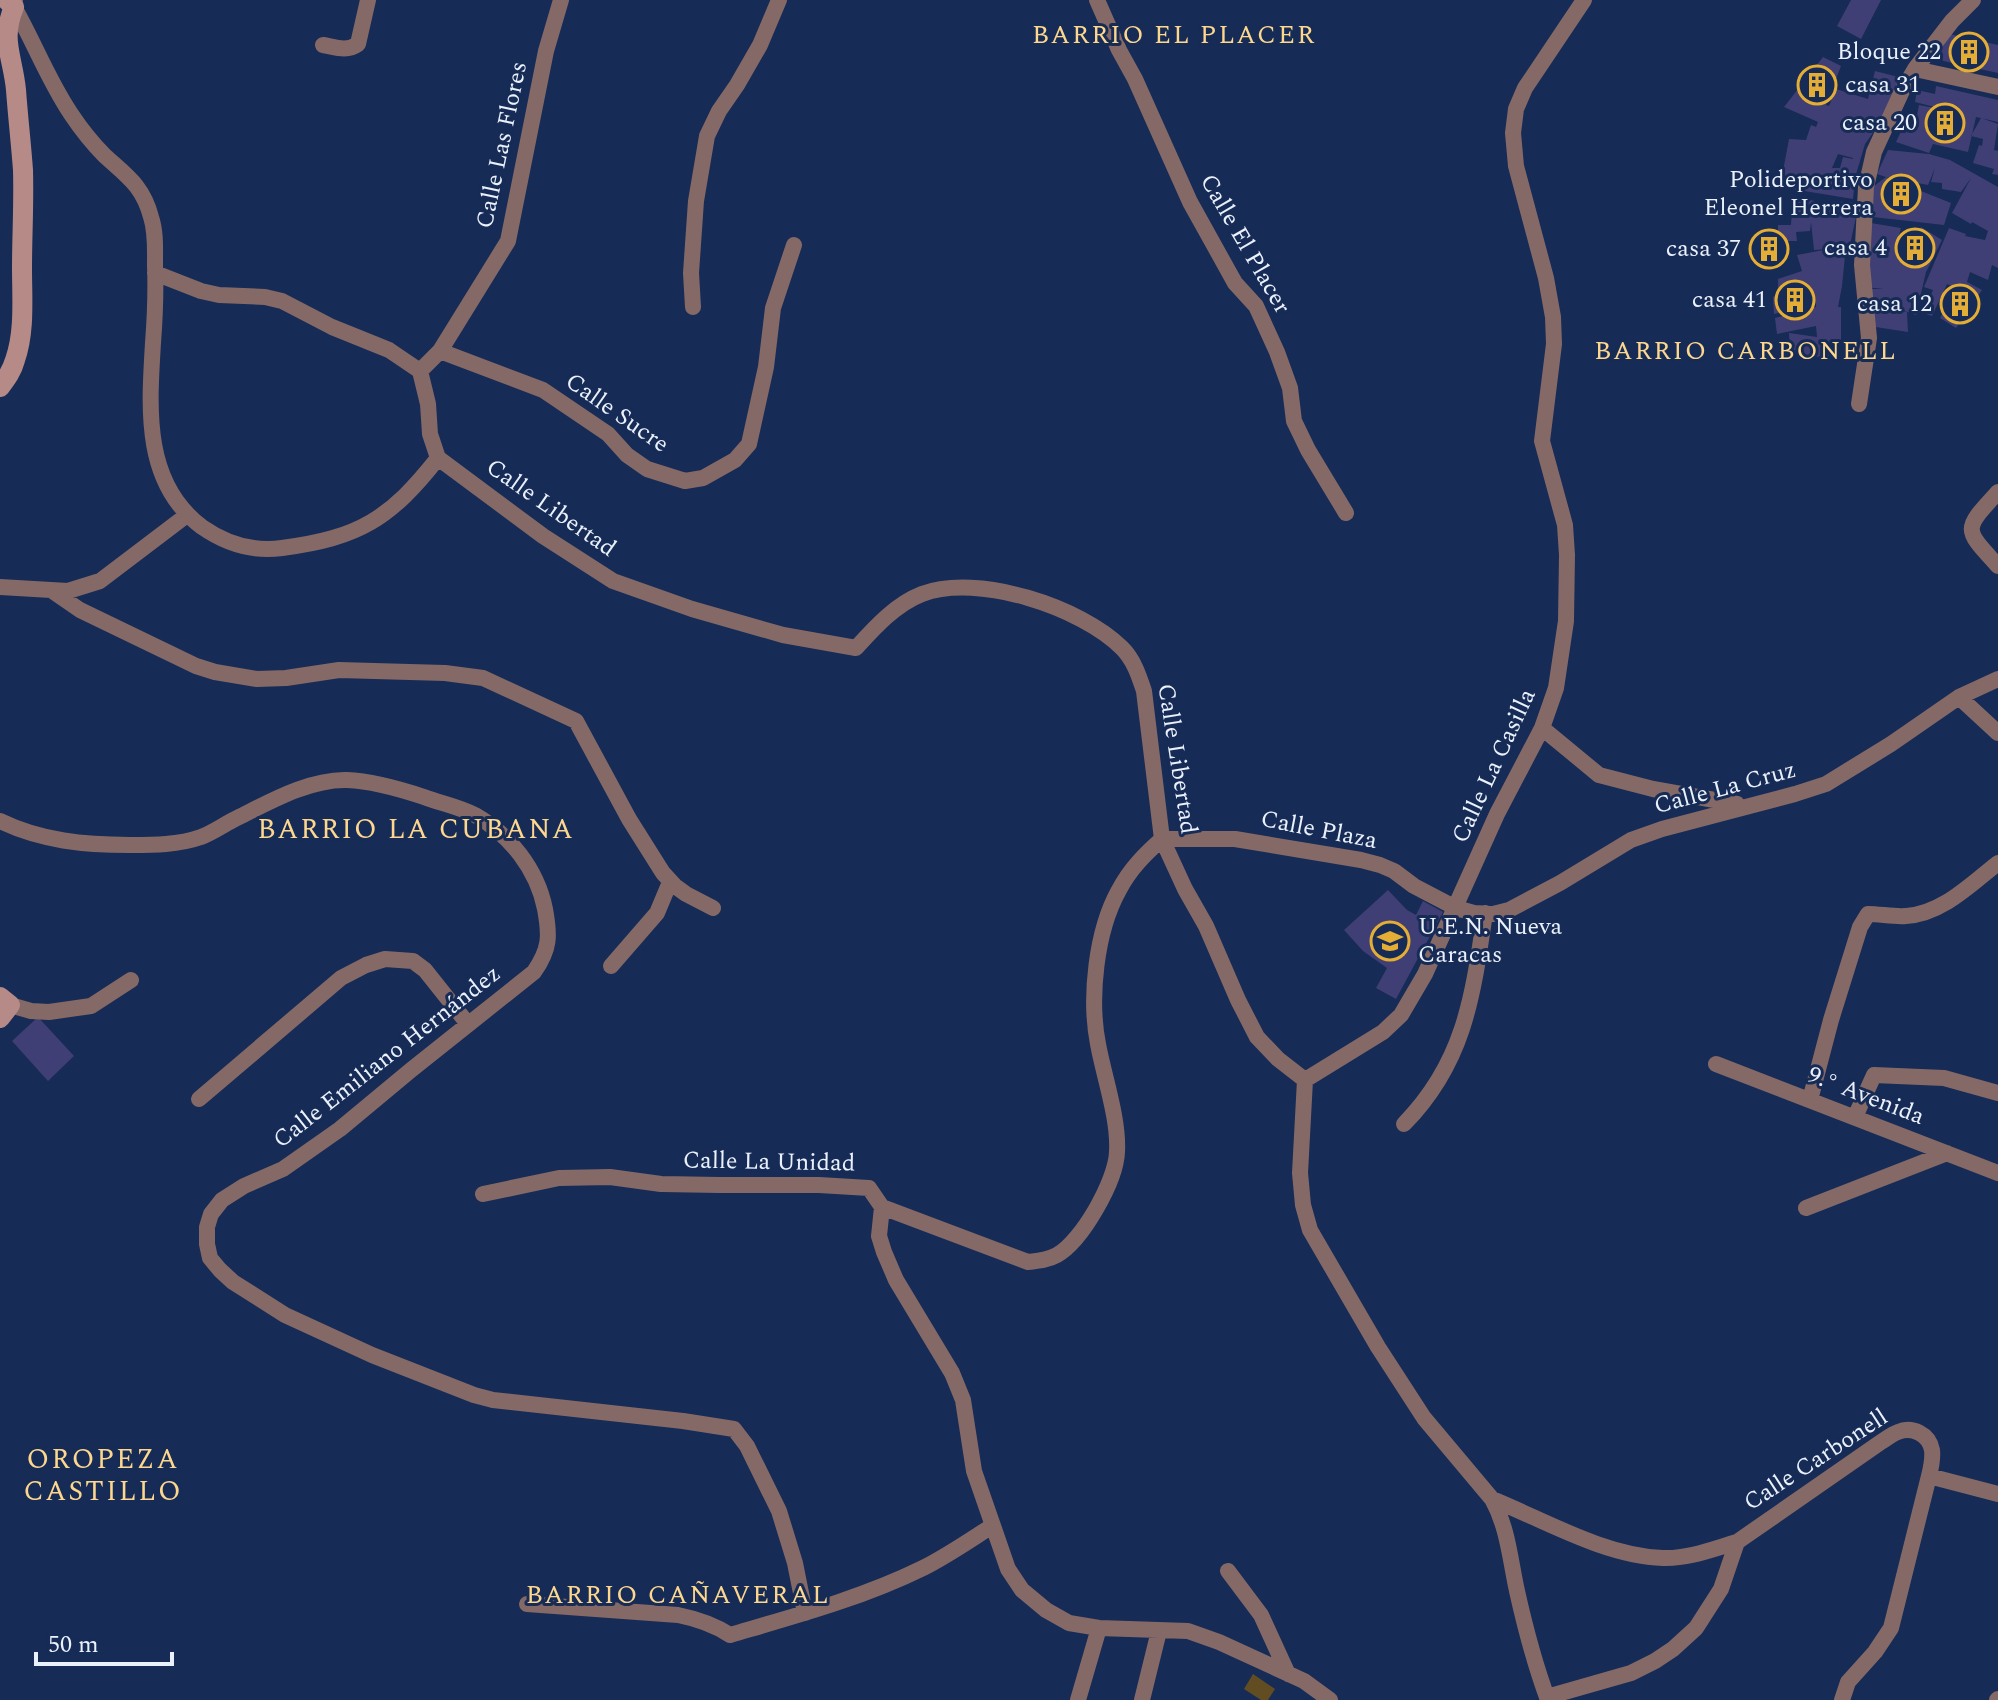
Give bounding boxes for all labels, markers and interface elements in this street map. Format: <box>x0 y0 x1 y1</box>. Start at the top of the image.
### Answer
district label: BARRIO EL PLACER <box>1032 15 1316 55</box>
building icon: Bloque 22 <box>1948 31 1990 73</box>
place label: Bloque 22 <box>1837 34 1941 70</box>
street label: Calle Las Flores <box>467 58 537 232</box>
building icon: casa 31 <box>1796 64 1838 106</box>
place label: casa 31 <box>1845 67 1920 103</box>
building icon: casa 20 <box>1924 102 1966 144</box>
place label: casa 20 <box>1842 105 1917 141</box>
place label: Polideportivo Eleonel Herrera <box>1704 162 1873 226</box>
street label: Calle El Placer <box>1190 167 1300 321</box>
building icon: Polideportivo Eleonel Herrera <box>1880 173 1922 215</box>
building icon: casa 4 <box>1894 227 1936 269</box>
building icon: casa 37 <box>1748 228 1790 270</box>
place label: casa 4 <box>1824 230 1887 266</box>
place label: casa 37 <box>1666 231 1741 267</box>
building icon: casa 41 <box>1774 279 1816 321</box>
place label: casa 41 <box>1692 282 1767 318</box>
building icon: casa 12 <box>1939 283 1981 325</box>
place label: casa 12 <box>1857 286 1932 322</box>
district label: BARRIO CARBONELL <box>1594 331 1898 371</box>
street label: Calle Sucre <box>558 364 676 462</box>
street label: Calle Libertad <box>478 450 624 566</box>
street label: Calle Libertad <box>1147 681 1207 837</box>
street label: Calle La Casilla <box>1442 683 1546 849</box>
street label: Calle La Cruz <box>1650 752 1800 824</box>
street label: Calle Plaza <box>1258 801 1381 859</box>
district label: BARRIO LA CUBANA <box>257 808 575 851</box>
place label: U.E.N. Nueva Caracas <box>1418 909 1563 973</box>
school or university icon: U.E.N. Nueva Caracas <box>1369 920 1411 962</box>
street label: Calle Emiliano Hernández <box>265 956 509 1158</box>
street label: 9.° Avenida <box>1802 1057 1930 1135</box>
street label: Calle La Unidad <box>682 1142 856 1182</box>
street label: Calle Carbonell <box>1737 1400 1895 1520</box>
district label: OROPEZA CASTILLO <box>23 1438 183 1513</box>
district label: BARRIO CAÑAVERAL <box>526 1575 830 1615</box>
scale bar <box>36 1616 172 1666</box>
text: 50 m <box>48 1627 99 1663</box>

